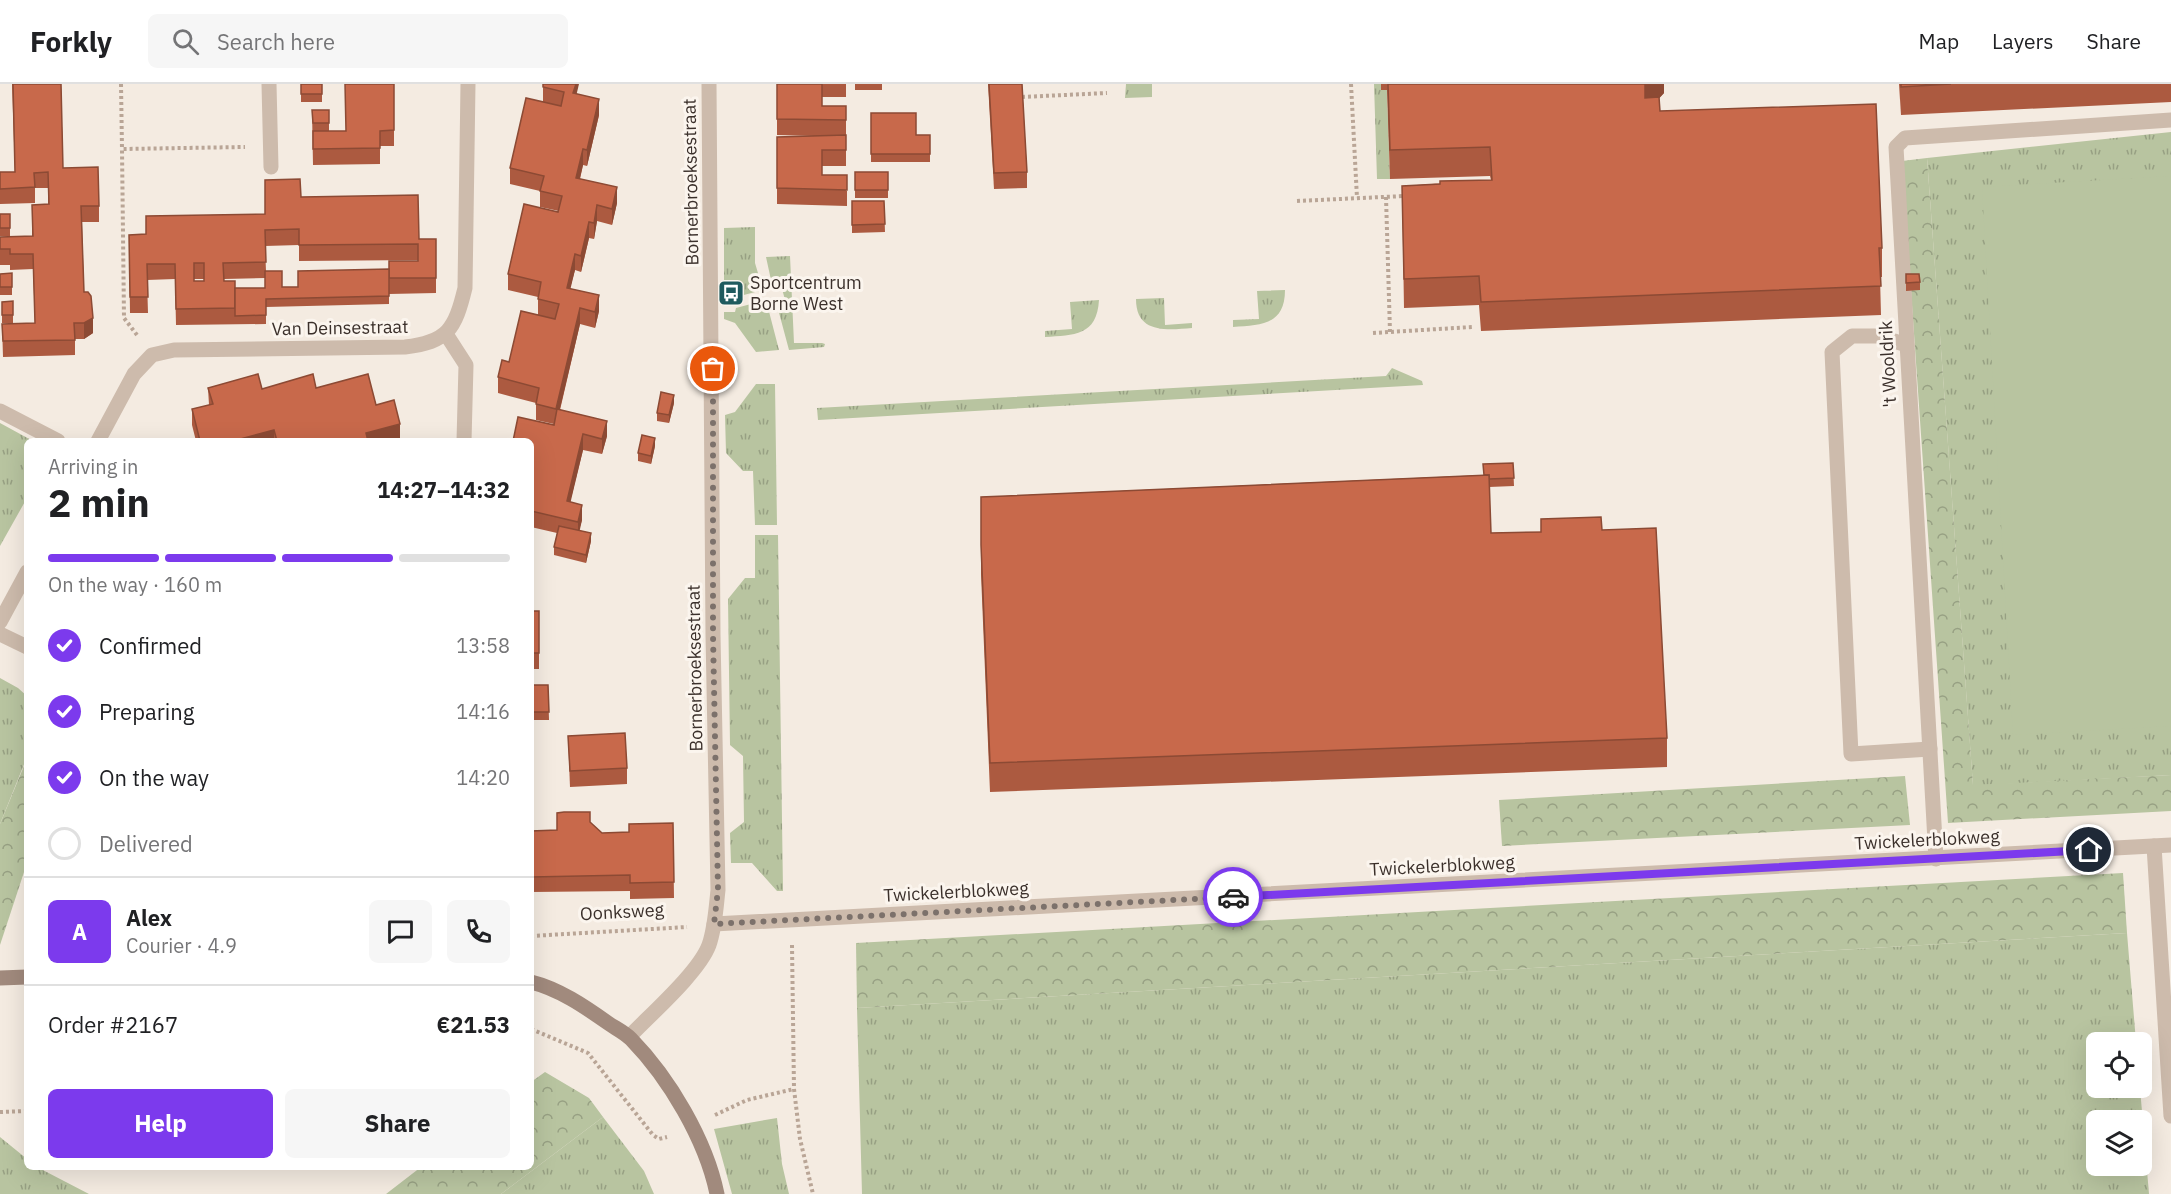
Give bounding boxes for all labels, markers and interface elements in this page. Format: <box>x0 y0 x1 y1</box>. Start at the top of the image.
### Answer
search box <box>148 14 568 68</box>
text: Forkly <box>30 23 112 60</box>
icon: search <box>169 25 202 58</box>
text: Search here <box>217 27 335 56</box>
text: Map <box>1919 27 1959 55</box>
text: Layers <box>1992 27 2054 55</box>
text: Share <box>2087 27 2141 55</box>
street label: Bornerbroeksestraat <box>678 98 703 266</box>
place label: Sportcentrum Borne West <box>750 271 862 315</box>
bus stop icon: Sportcentrum Borne West <box>716 278 746 308</box>
street label: Van Deinsestraat <box>271 315 409 340</box>
street label: 't Wooldrik <box>1874 320 1901 408</box>
pin <box>687 343 738 394</box>
icon: bag <box>696 352 729 385</box>
text: Arriving in <box>48 453 138 480</box>
text: 14:27–14:32 <box>377 475 510 504</box>
text: 2 min <box>48 477 150 528</box>
text: On the way · 160 m <box>48 571 222 598</box>
street label: Bornerbroeksestraat <box>682 584 707 752</box>
icon: check <box>48 629 81 662</box>
text: Confirmed <box>99 631 202 660</box>
text: 13:58 <box>456 632 510 659</box>
icon: check <box>48 695 81 728</box>
text: Preparing <box>99 697 194 726</box>
text: 14:16 <box>456 698 510 725</box>
icon: check <box>48 761 81 794</box>
text: On the way <box>99 763 209 792</box>
text: 14:20 <box>456 764 510 791</box>
street label: Twickelerblokweg <box>1854 824 2001 855</box>
pin <box>2063 824 2114 875</box>
text: Delivered <box>99 829 193 858</box>
icon: home <box>2072 833 2105 866</box>
street label: Twickelerblokweg <box>1369 850 1516 881</box>
courier <box>1203 867 1263 927</box>
street label: Twickelerblokweg <box>883 876 1030 907</box>
icon: car <box>1217 881 1250 914</box>
street label: Oonksweg <box>579 898 665 925</box>
button: chat <box>369 900 432 963</box>
button: phone <box>447 900 510 963</box>
text: Alex <box>126 903 172 932</box>
text: A <box>72 917 87 946</box>
text: Courier · 4.9 <box>126 932 237 959</box>
text: Order #2167 <box>48 1010 178 1039</box>
text: €21.53 <box>437 1010 510 1039</box>
map controls <box>2086 1032 2152 1176</box>
button: locate <box>2086 1032 2152 1098</box>
button: Help <box>48 1089 273 1158</box>
button: Share <box>285 1089 510 1158</box>
button: layers <box>2086 1110 2152 1176</box>

